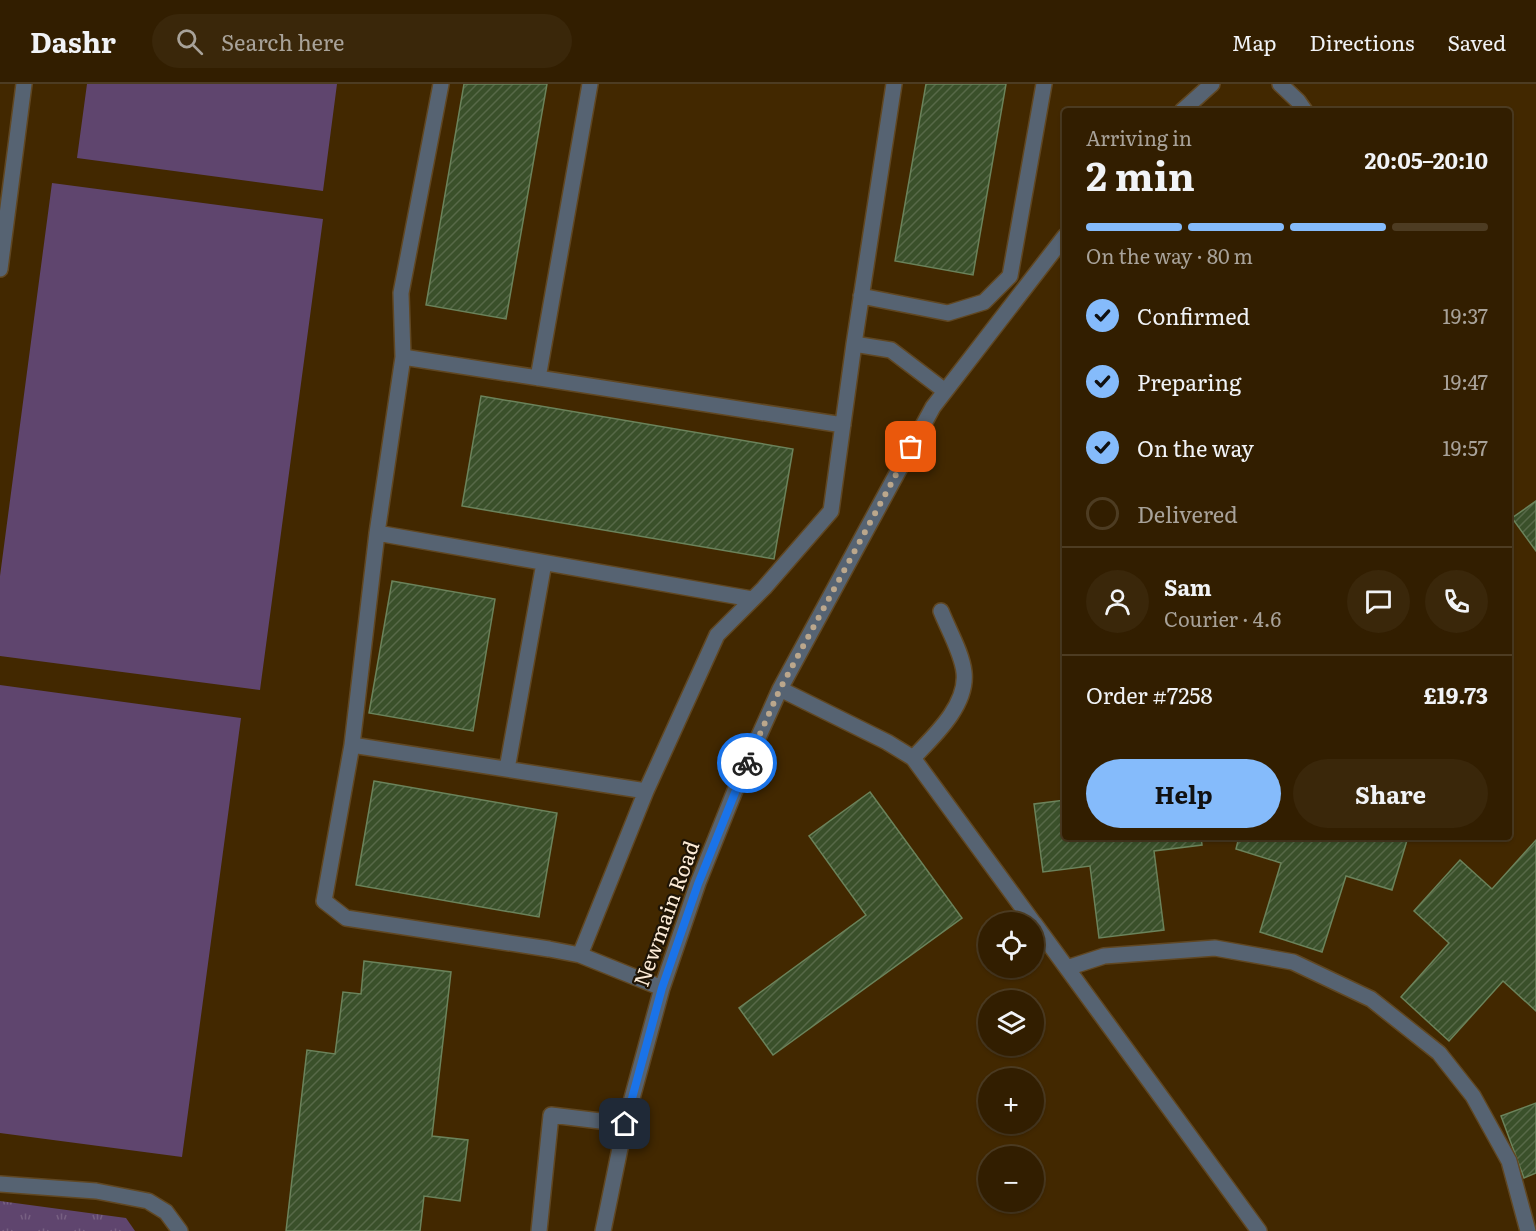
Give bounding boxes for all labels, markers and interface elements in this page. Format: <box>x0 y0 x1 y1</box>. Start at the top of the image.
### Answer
search box <box>152 14 572 68</box>
text: Dashr <box>30 20 116 62</box>
icon: search <box>173 25 206 58</box>
text: Search here <box>221 25 344 58</box>
text: Map <box>1232 26 1277 57</box>
text: Directions <box>1310 26 1415 57</box>
text: Saved <box>1448 26 1506 57</box>
text: Arriving in <box>1086 122 1192 152</box>
text: 20:05–20:10 <box>1365 143 1488 176</box>
text: 2 min <box>1086 145 1195 203</box>
text: On the way · 80 m <box>1086 240 1253 270</box>
icon: check <box>1086 299 1119 332</box>
text: Confirmed <box>1137 299 1250 332</box>
text: 19:37 <box>1443 300 1488 330</box>
icon: check <box>1086 365 1119 398</box>
text: Preparing <box>1137 365 1241 398</box>
text: 19:47 <box>1443 366 1488 396</box>
pin <box>885 421 936 472</box>
icon: bag <box>894 430 927 463</box>
icon: check <box>1086 431 1119 464</box>
text: On the way <box>1137 431 1254 464</box>
text: 19:57 <box>1443 432 1488 462</box>
text: Delivered <box>1137 497 1238 530</box>
button: person <box>1086 570 1149 633</box>
text: Sam <box>1164 570 1212 603</box>
button: chat <box>1347 570 1410 633</box>
button: phone <box>1425 570 1488 633</box>
text: Courier · 4.6 <box>1164 603 1281 633</box>
text: Order #7258 <box>1086 678 1213 711</box>
text: £19.73 <box>1423 678 1488 711</box>
courier <box>717 733 777 793</box>
icon: bike <box>731 747 764 780</box>
button: Help <box>1086 759 1281 828</box>
button: Share <box>1293 759 1488 828</box>
street label: Newmain Road <box>624 836 705 990</box>
map controls <box>978 912 1044 1212</box>
button: locate <box>978 912 1044 978</box>
button: layers <box>978 990 1044 1056</box>
button: + <box>978 1068 1044 1134</box>
pin <box>599 1098 650 1149</box>
icon: home <box>608 1107 641 1140</box>
button: − <box>978 1146 1044 1212</box>

